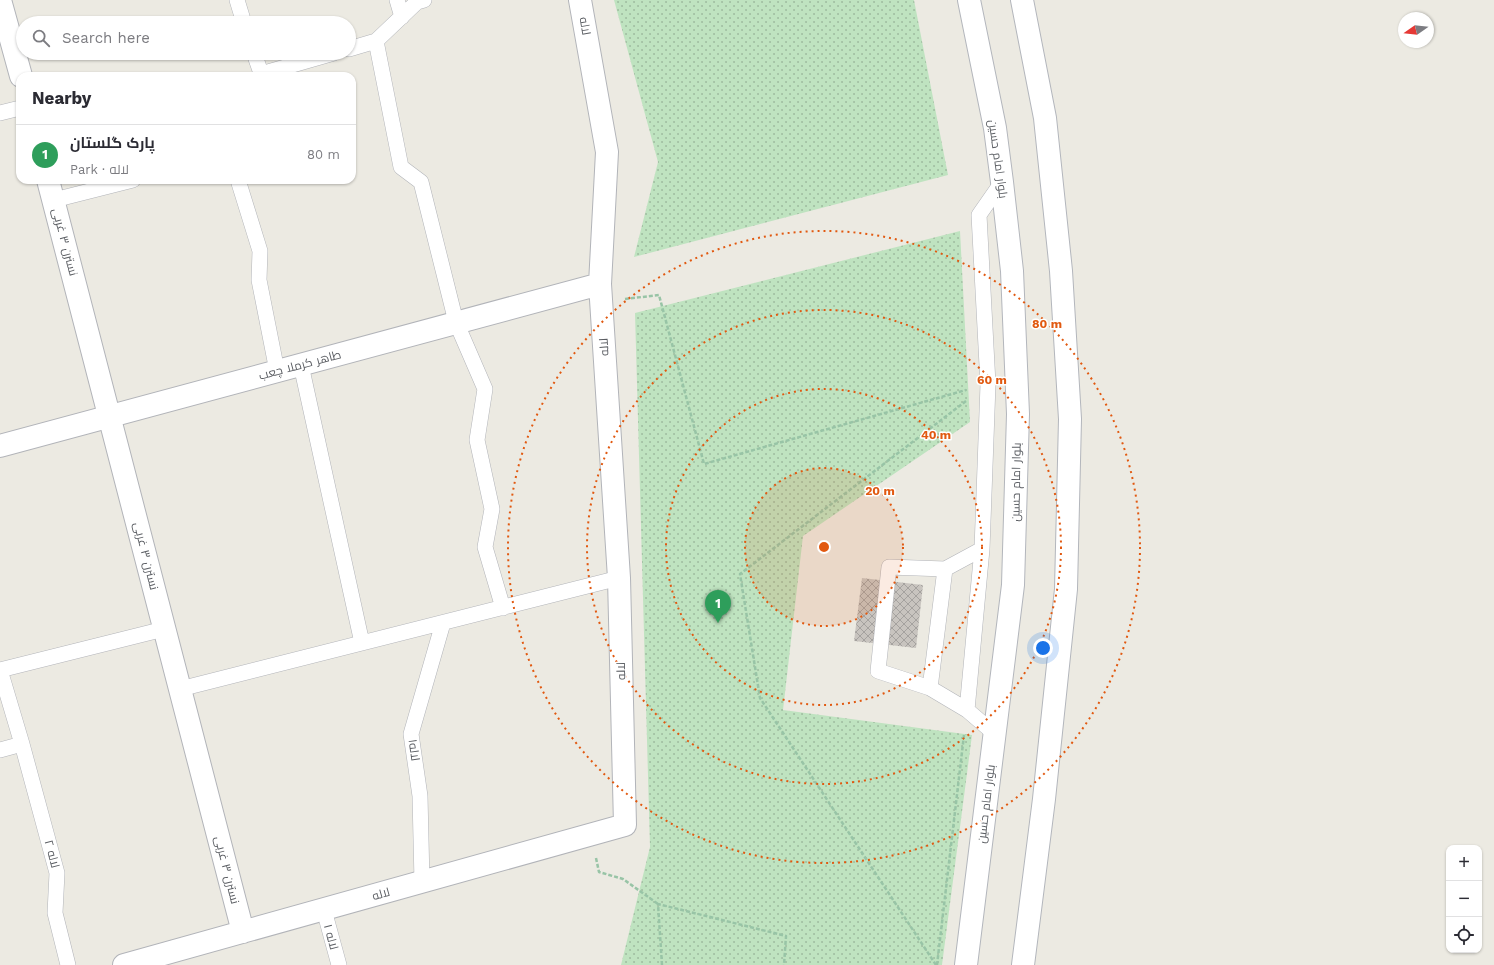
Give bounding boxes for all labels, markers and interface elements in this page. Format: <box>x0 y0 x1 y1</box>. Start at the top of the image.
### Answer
north arrow <box>1398 12 1434 48</box>
search box <box>16 16 356 60</box>
street label: لاله <box>577 16 593 36</box>
icon: search <box>30 27 52 49</box>
text: Search here <box>62 29 150 47</box>
text: Nearby <box>32 88 91 108</box>
street label: بلوار امام حسین <box>985 119 1010 199</box>
text: پارک گلستان <box>70 134 155 152</box>
text: 1 <box>42 147 48 162</box>
text: 80 m <box>307 147 340 162</box>
text: Park · لاله <box>70 162 129 177</box>
street label: نسترن ۳ غربی <box>49 207 81 277</box>
text: 80 m <box>1032 317 1062 331</box>
street label: لاله <box>596 338 612 356</box>
street label: طاهر کرملا چعب <box>257 347 343 385</box>
text: 60 m <box>977 373 1007 387</box>
text: 40 m <box>921 428 951 442</box>
street label: بلوار امام حسین <box>1008 442 1025 522</box>
text: 20 m <box>865 484 895 498</box>
street label: نسترن ۳ غربی <box>131 521 161 591</box>
centre of rings <box>817 540 831 554</box>
pin: 1 <box>705 590 731 623</box>
your location <box>1033 638 1053 658</box>
street label: لاله <box>614 662 628 680</box>
street label: لاله۱ <box>406 738 422 762</box>
street label: بلوار امام حسین <box>974 764 999 844</box>
street label: نسترن ۳ غربی <box>212 835 242 905</box>
street label: لاله ۲ <box>42 838 62 870</box>
map controls <box>1446 845 1482 953</box>
button: + <box>1446 845 1482 881</box>
button: − <box>1446 881 1482 917</box>
street label: لاله <box>370 885 392 903</box>
button: locate <box>1446 917 1482 953</box>
street label: لاله ۱ <box>321 923 341 951</box>

